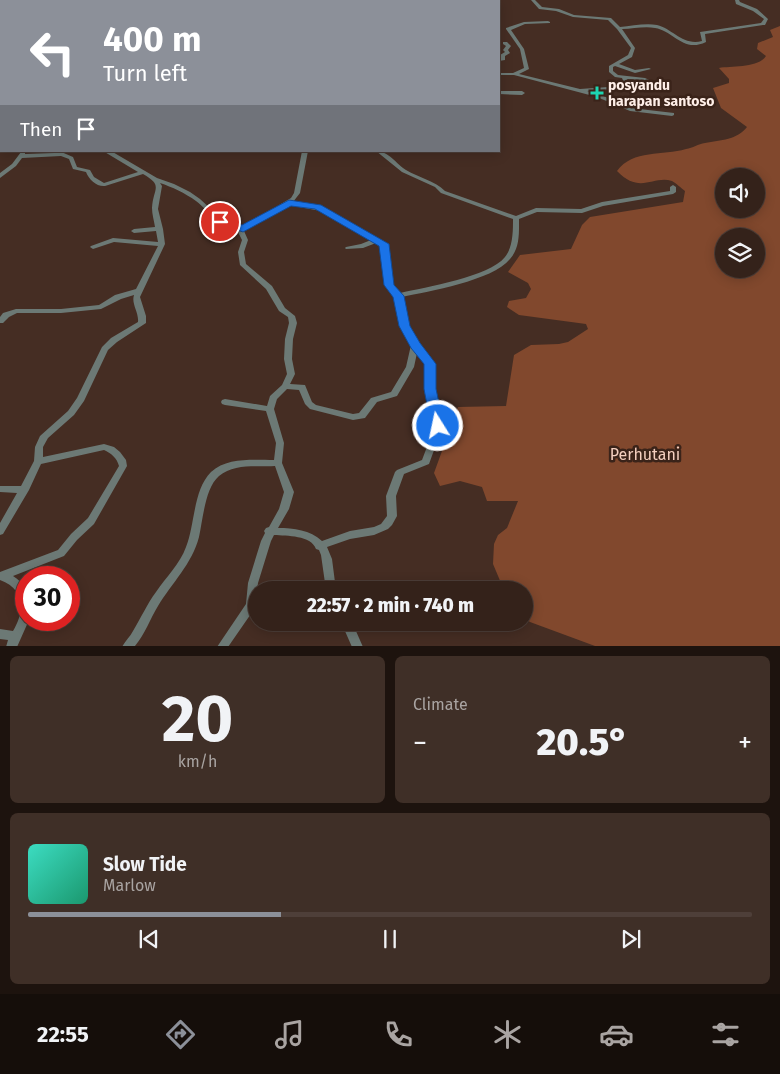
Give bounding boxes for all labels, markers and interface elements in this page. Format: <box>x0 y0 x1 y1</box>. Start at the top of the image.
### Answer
text: 400 m <box>103 18 202 60</box>
icon: left <box>20 20 85 85</box>
text: Turn left <box>103 60 187 87</box>
place label: posyandu harapan santoso <box>608 77 714 110</box>
marker: posyandu harapan santoso <box>590 86 604 100</box>
icon: arrive <box>72 115 100 143</box>
text: Then <box>20 118 62 141</box>
map controls <box>715 168 765 278</box>
button: sound <box>715 168 765 218</box>
pin <box>199 201 241 243</box>
icon: arrive <box>206 208 234 236</box>
button: layers <box>715 228 765 278</box>
position arrow <box>411 399 463 451</box>
park label: Perhutani <box>610 445 680 464</box>
speed limit sign: 30 <box>15 566 80 631</box>
text: 22:57 · 2 min · 740 m <box>307 594 474 617</box>
text: 20 <box>162 680 233 758</box>
text: Climate <box>413 695 468 714</box>
text: 20.5° <box>536 719 629 765</box>
text: − <box>413 726 427 759</box>
text: + <box>738 726 752 759</box>
text: km/h <box>178 752 217 771</box>
text: Slow Tide <box>103 853 187 876</box>
text: Marlow <box>103 876 156 895</box>
icon: previous <box>135 925 163 953</box>
icon: pause <box>376 925 404 953</box>
icon: next <box>617 925 645 953</box>
icon: directions <box>163 1017 198 1052</box>
icon: music <box>272 1017 307 1052</box>
icon: phone <box>381 1017 416 1052</box>
icon: climate <box>490 1017 525 1052</box>
icon: car <box>599 1017 634 1052</box>
icon: filters <box>708 1017 743 1052</box>
text: 22:55 <box>37 1021 89 1048</box>

